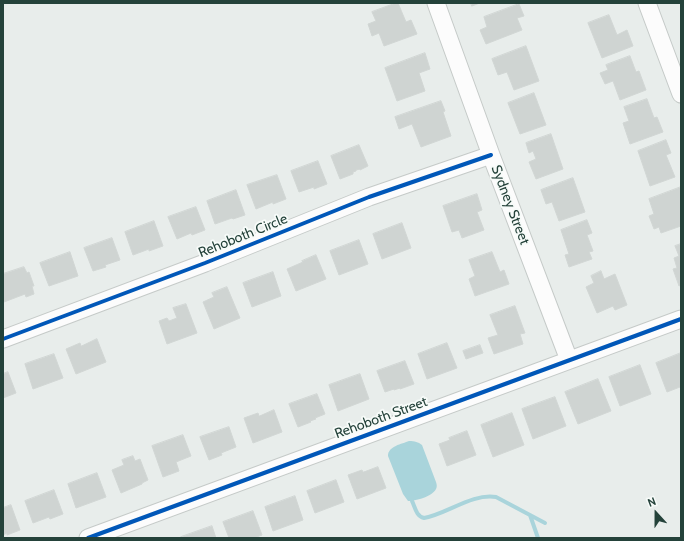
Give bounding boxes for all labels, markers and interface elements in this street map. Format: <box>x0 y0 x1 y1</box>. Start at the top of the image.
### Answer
street label: Sydney Street <box>487 163 533 247</box>
street label: Rehoboth Circle <box>196 211 290 261</box>
street label: Rehoboth Street <box>332 393 430 443</box>
north arrow <box>636 493 676 533</box>
text: N <box>646 494 658 510</box>

